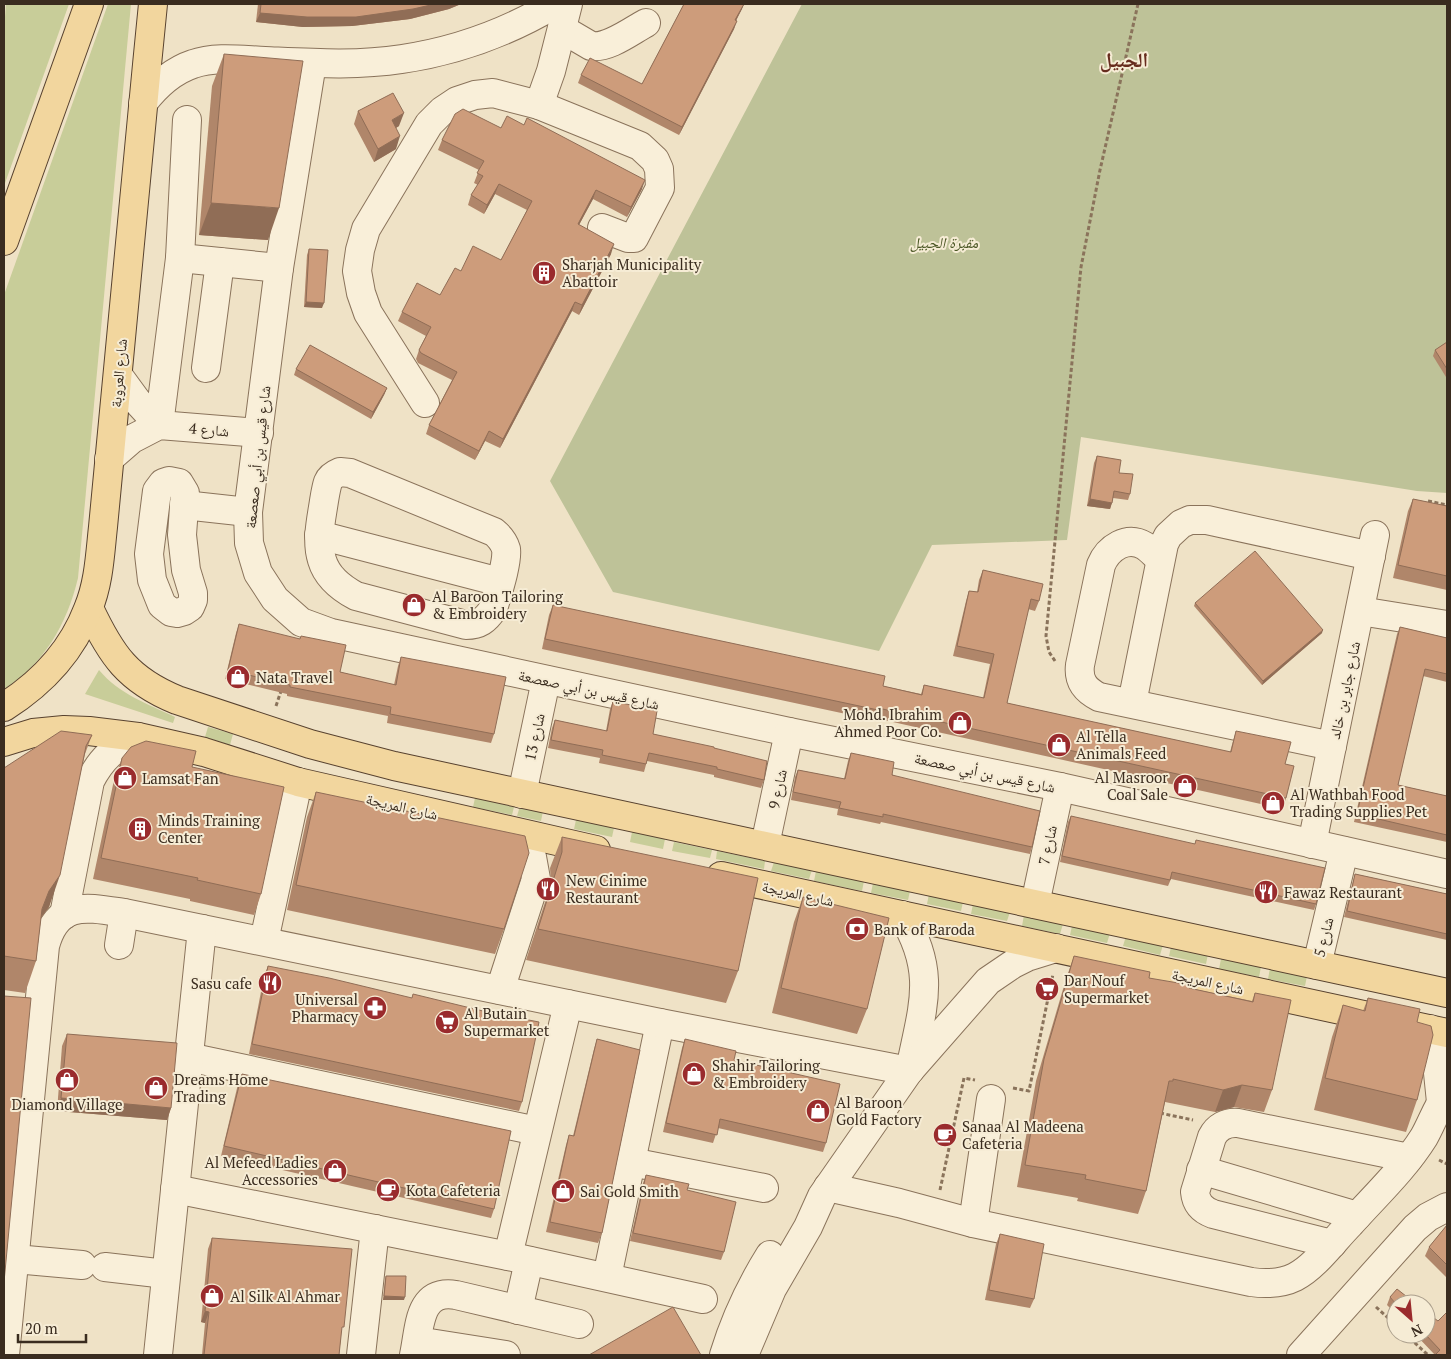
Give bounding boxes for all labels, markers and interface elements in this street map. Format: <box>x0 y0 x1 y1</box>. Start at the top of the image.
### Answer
district label: الجبيل <box>1100 46 1148 73</box>
park label: مقبرة الجبيل <box>910 232 978 252</box>
place label: Sharjah Municipality Abattoir <box>562 254 702 291</box>
building icon: Sharjah Municipality Abattoir <box>531 260 557 286</box>
street label: شارع العروبة <box>105 338 132 408</box>
street label: شارع قيس بن أبي صعصعة <box>240 384 277 530</box>
street label: شارع 4 <box>188 417 230 442</box>
place label: Al Baroon Tailoring & Embroidery <box>432 586 564 623</box>
shop icon: Al Baroon Tailoring & Embroidery <box>401 592 427 618</box>
street label: شارع جابر بن خالد <box>1324 639 1365 741</box>
shop icon: Nata Travel <box>225 664 251 690</box>
street label: شارع قيس بن أبي صعصعة <box>516 664 661 716</box>
place label: Nata Travel <box>256 667 333 687</box>
place label: Mohd. Ibrahim Ahmed Poor Co. <box>834 704 942 741</box>
shop icon: Mohd. Ibrahim Ahmed Poor Co. <box>947 710 973 736</box>
street label: شارع 13 <box>519 711 550 763</box>
place label: Al Tella Animals Feed <box>1076 726 1166 763</box>
shop icon: Al Tella Animals Feed <box>1046 732 1072 758</box>
street label: شارع قيس بن أبي صعصعة <box>912 747 1057 799</box>
shop icon: Lamsat Fan <box>112 765 138 791</box>
street label: شارع 9 <box>763 767 792 811</box>
place label: Al Masroor Coal Sale <box>1094 767 1168 804</box>
place label: Lamsat Fan <box>142 768 219 788</box>
shop icon: Al Masroor Coal Sale <box>1172 773 1198 799</box>
place label: Al Wathbah Food Trading Supplies Pet <box>1290 784 1428 821</box>
street label: شارع المريجة <box>364 788 440 825</box>
shop icon: Al Wathbah Food Trading Supplies Pet <box>1260 790 1286 816</box>
place label: Minds Training Center <box>158 810 261 847</box>
building icon: Minds Training Center <box>127 816 153 842</box>
street label: شارع 7 <box>1033 823 1062 867</box>
place label: New Cinime Restaurant <box>566 870 647 907</box>
restaurant icon: New Cinime Restaurant <box>535 876 561 902</box>
street label: شارع المريجة <box>760 876 836 911</box>
restaurant icon: Fawaz Restaurant <box>1253 879 1279 905</box>
place label: Fawaz Restaurant <box>1284 882 1403 902</box>
street label: شارع 5 <box>1308 915 1339 959</box>
bank icon: Bank of Baroda <box>844 916 870 942</box>
place label: Bank of Baroda <box>874 919 975 939</box>
street label: شارع المريجة <box>1170 964 1246 999</box>
restaurant icon: Sasu cafe <box>257 970 283 996</box>
place label: Dar Nouf Supermarket <box>1064 970 1150 1007</box>
place label: Sasu cafe <box>191 973 252 993</box>
supermarket icon: Dar Nouf Supermarket <box>1034 976 1060 1002</box>
place label: Universal Pharmacy <box>292 989 358 1026</box>
pharmacy icon: Universal Pharmacy <box>362 995 388 1021</box>
place label: Al Butain Supermarket <box>464 1003 550 1040</box>
supermarket icon: Al Butain Supermarket <box>434 1009 460 1035</box>
place label: Shahir Tailoring & Embroidery <box>712 1055 821 1092</box>
shop icon: Shahir Tailoring & Embroidery <box>681 1061 707 1087</box>
shop icon: Diamond Village <box>54 1067 80 1093</box>
place label: Dreams Home Trading <box>174 1069 268 1106</box>
shop icon: Dreams Home Trading <box>143 1075 169 1101</box>
place label: Al Baroon Gold Factory <box>836 1092 922 1129</box>
place label: Diamond Village <box>11 1094 123 1114</box>
shop icon: Al Baroon Gold Factory <box>805 1098 831 1124</box>
place label: Sanaa Al Madeena Cafeteria <box>962 1116 1084 1153</box>
cafe icon: Sanaa Al Madeena Cafeteria <box>932 1122 958 1148</box>
place label: Al Mefeed Ladies Accessories <box>204 1152 318 1189</box>
shop icon: Al Mefeed Ladies Accessories <box>322 1158 348 1184</box>
cafe icon: Kota Cafeteria <box>375 1177 401 1203</box>
shop icon: Sai Gold Smith <box>550 1178 576 1204</box>
place label: Kota Cafeteria <box>406 1180 501 1200</box>
place label: Sai Gold Smith <box>580 1181 679 1201</box>
shop icon: Al Silk Al Ahmar <box>199 1283 225 1309</box>
place label: Al Silk Al Ahmar <box>230 1286 340 1306</box>
north arrow <box>1386 1294 1436 1344</box>
scale bar <box>18 1312 85 1344</box>
text: 20 m <box>25 1318 58 1338</box>
text: N <box>1408 1320 1426 1342</box>

